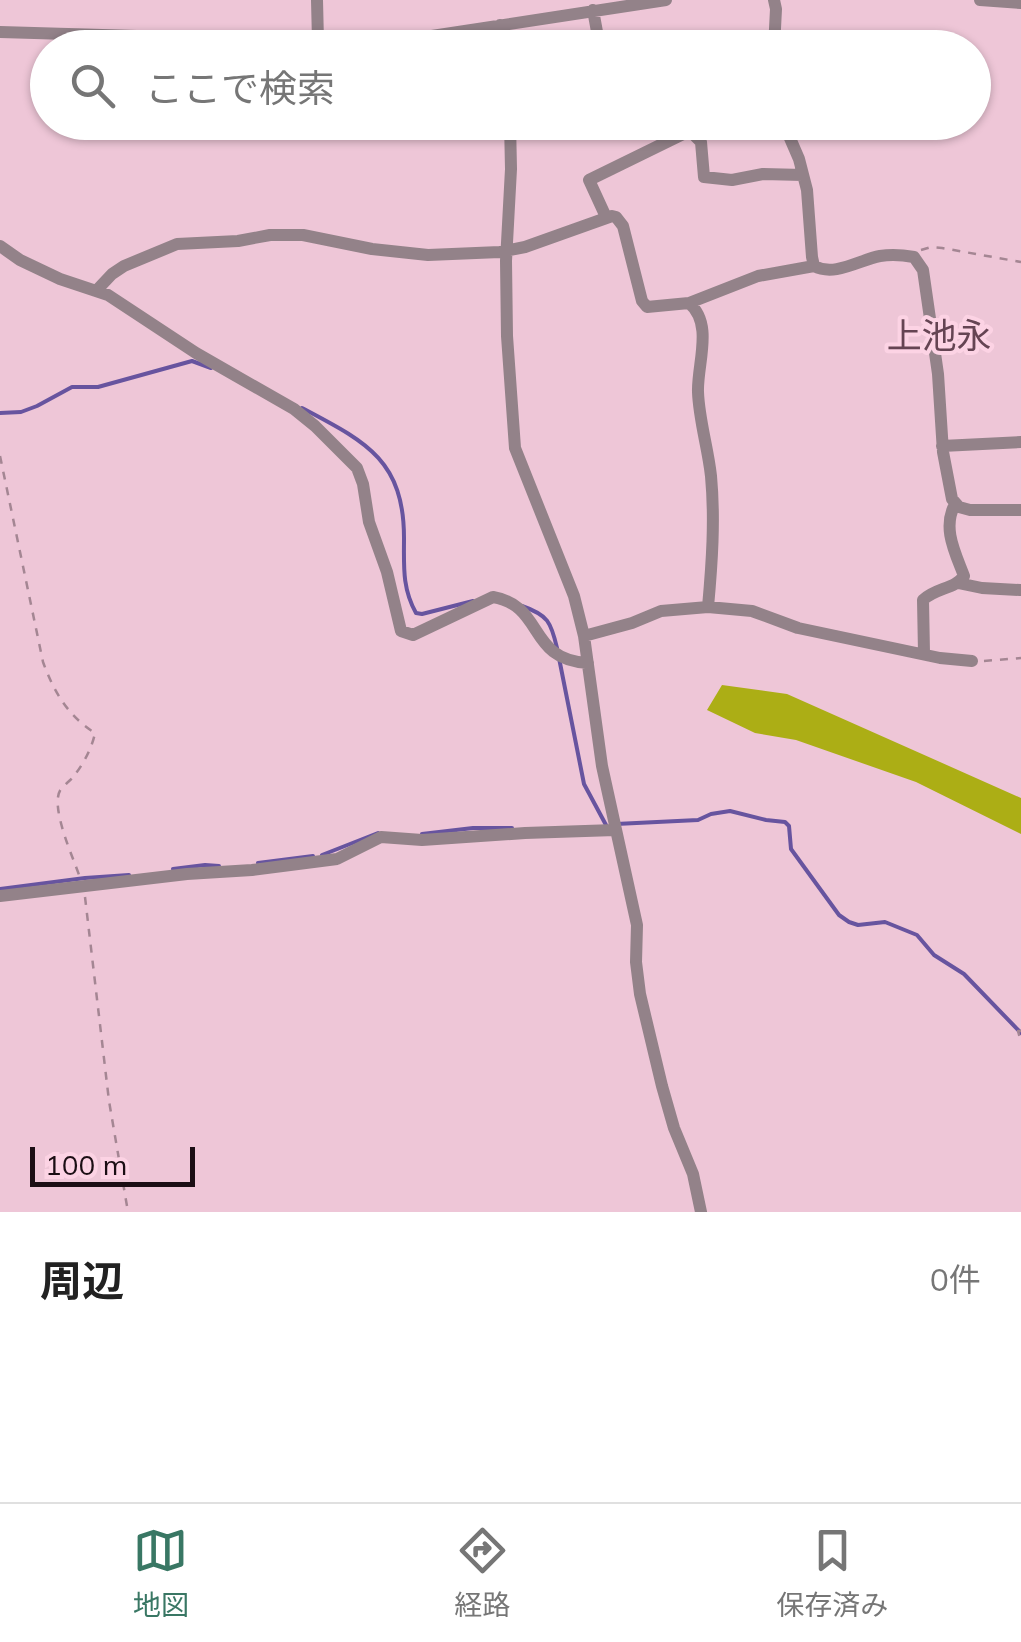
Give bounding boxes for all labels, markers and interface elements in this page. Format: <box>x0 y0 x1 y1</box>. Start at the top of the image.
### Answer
search box <box>30 30 991 140</box>
icon: search <box>65 58 120 113</box>
text: ここで検索 <box>145 64 335 112</box>
district label: 上池永 <box>886 313 992 357</box>
scale bar <box>30 1142 195 1186</box>
text: 100 m <box>45 1147 127 1182</box>
text: 周辺 <box>40 1254 124 1307</box>
text: 0件 <box>930 1259 981 1299</box>
tab: 地図 <box>133 1523 189 1623</box>
tab: 経路 <box>454 1523 510 1623</box>
tab: 保存済み <box>776 1523 888 1623</box>

